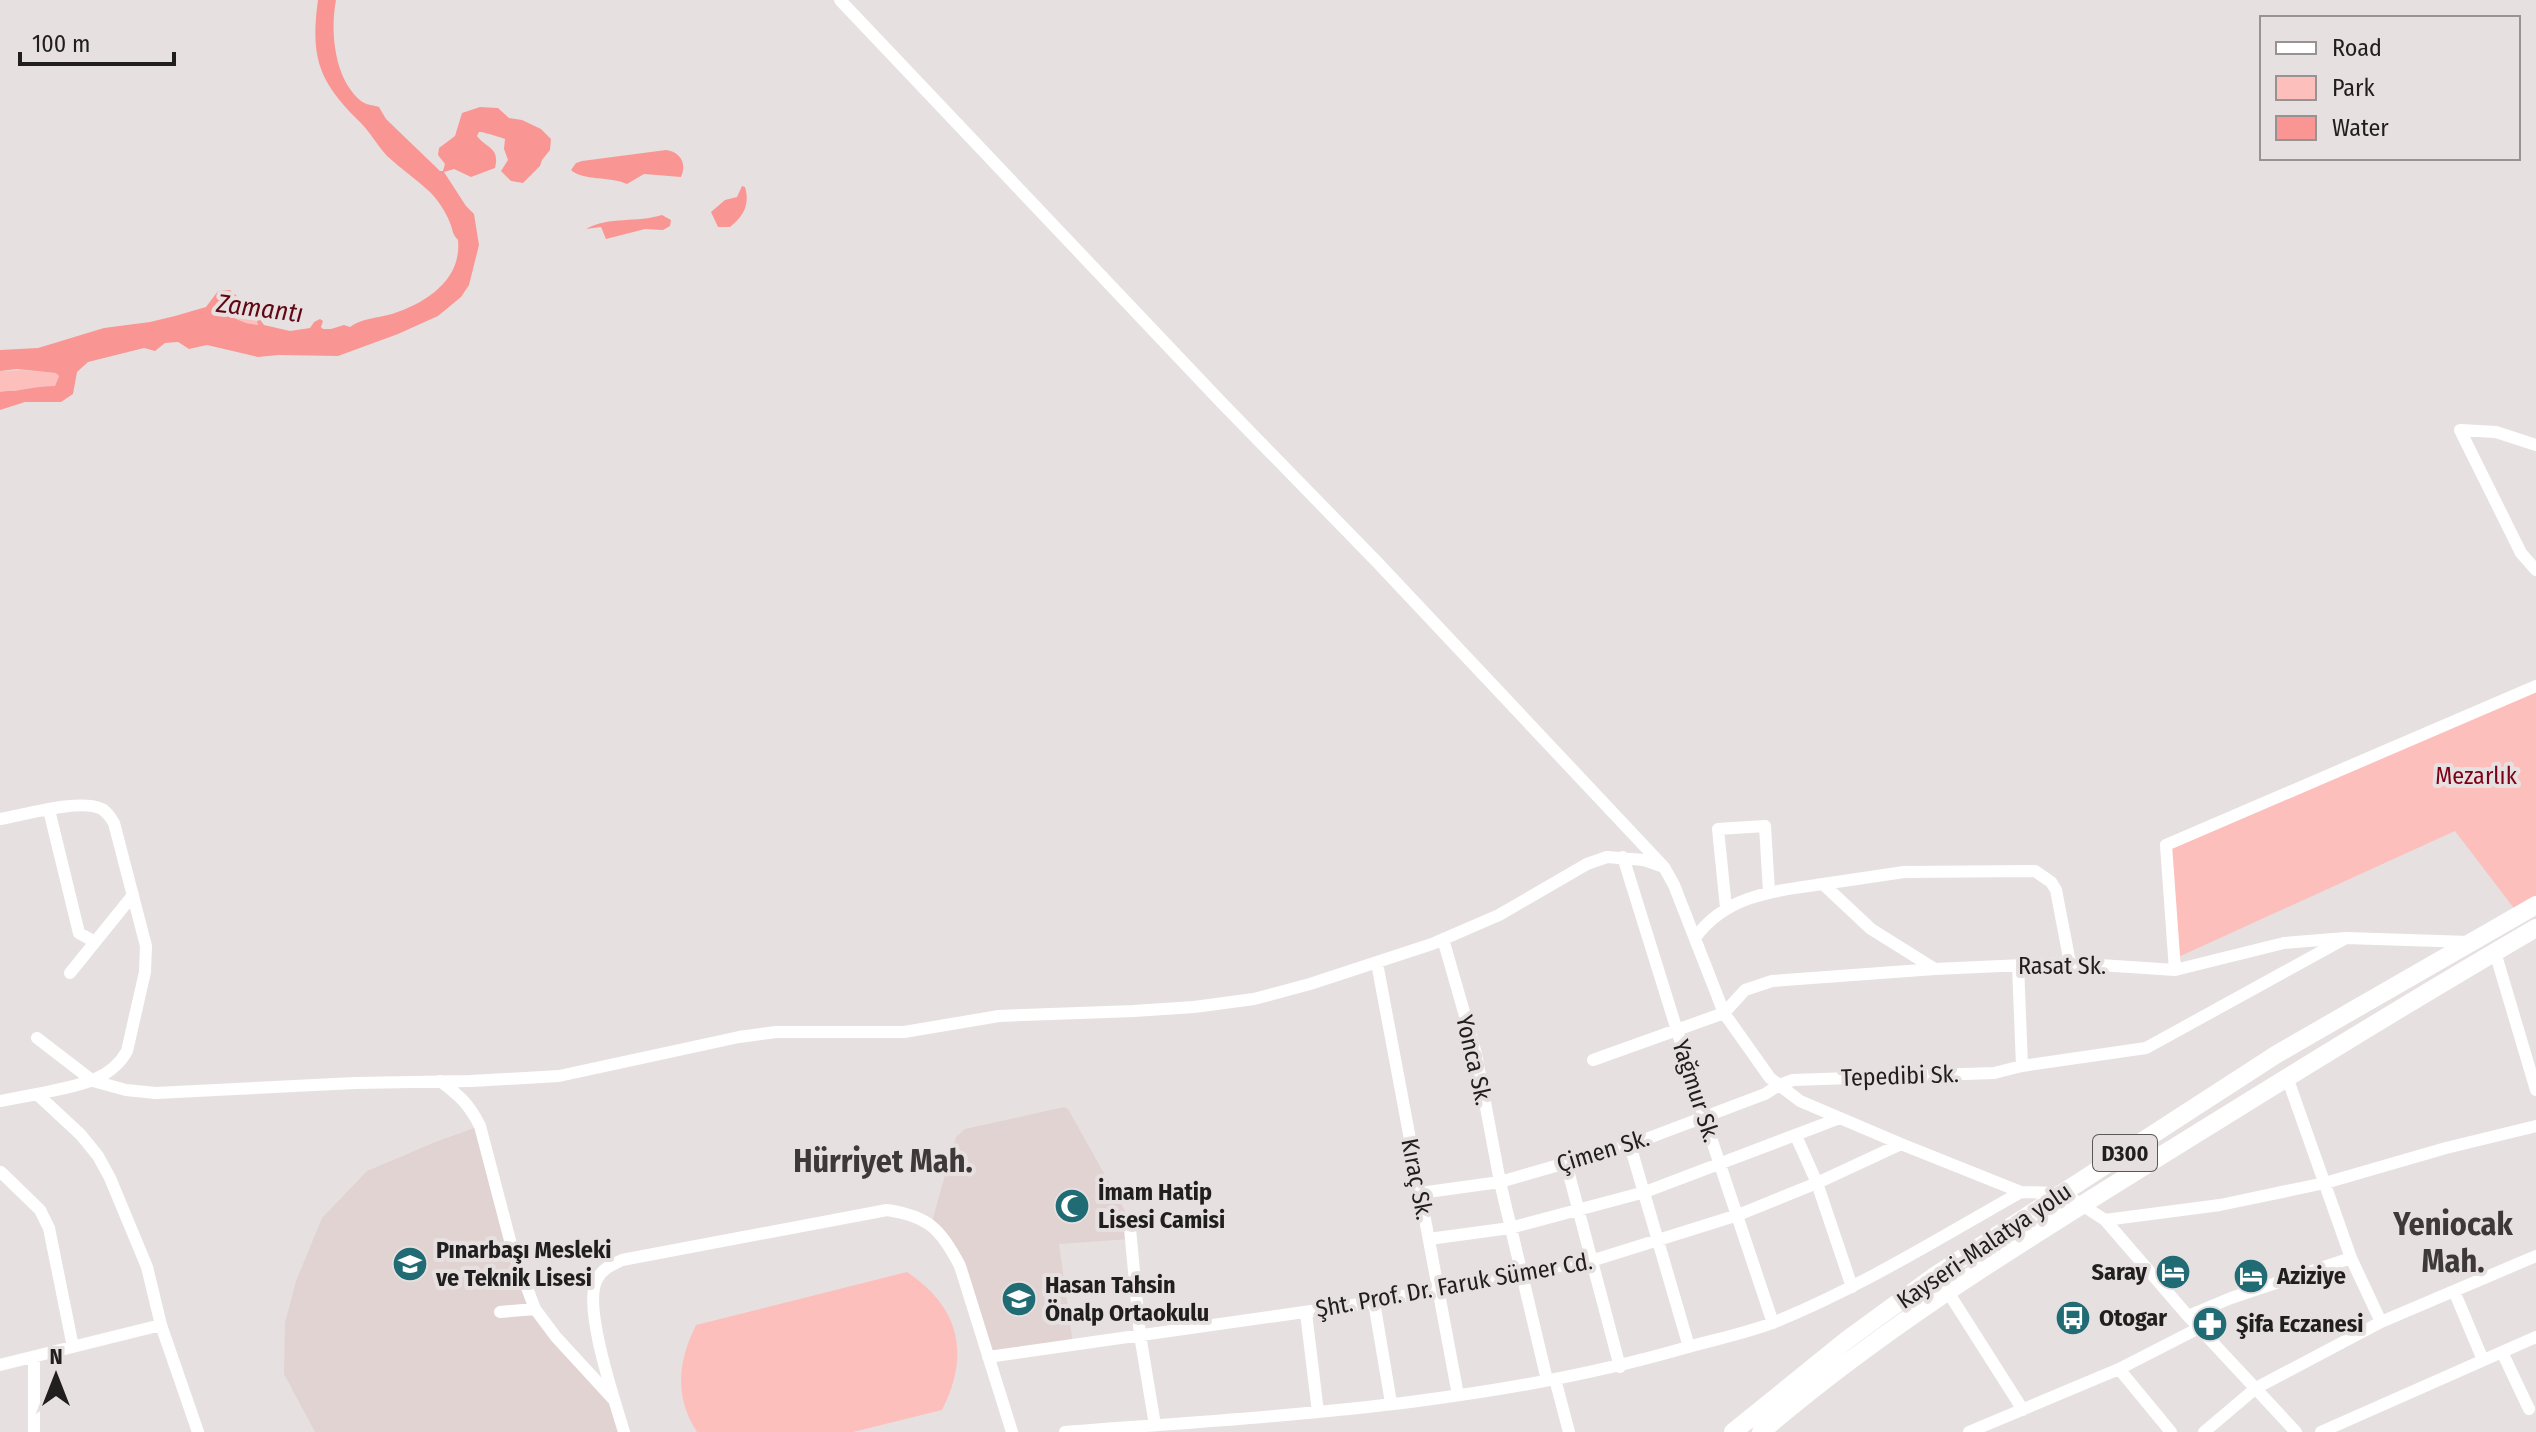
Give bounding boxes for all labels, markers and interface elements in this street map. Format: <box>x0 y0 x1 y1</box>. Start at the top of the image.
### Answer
scale bar <box>20 16 174 66</box>
legend <box>2260 16 2520 160</box>
text: 100 m <box>32 30 90 58</box>
text: Road <box>2332 34 2382 62</box>
text: Park <box>2332 74 2375 102</box>
text: Water <box>2332 114 2389 142</box>
water label: Zamantı <box>214 288 305 329</box>
park label: Mezarlık <box>2435 762 2518 790</box>
street label: Rasat Sk. <box>2018 952 2106 980</box>
street label: Yonca Sk. <box>1450 1012 1498 1108</box>
street label: Yağmur Sk. <box>1666 1036 1726 1146</box>
street label: Tepedibi Sk. <box>1841 1060 1959 1092</box>
street label: Çimen Sk. <box>1553 1124 1653 1178</box>
road number: D300 <box>2093 1135 2157 1171</box>
street label: Kıraç Sk. <box>1395 1136 1439 1222</box>
district label: Hürriyet Mah. <box>793 1142 973 1180</box>
place label: İmam Hatip Lisesi Camisi <box>1098 1177 1225 1234</box>
street label: Kayseri-Malatya yolu <box>1892 1177 2076 1315</box>
mosque icon: İmam Hatip Lisesi Camisi <box>1053 1187 1091 1225</box>
district label: Yeniocak Mah. <box>2392 1205 2513 1280</box>
place label: Pınarbaşı Mesleki ve Teknik Lisesi <box>435 1236 611 1292</box>
school or university icon: Pınarbaşı Mesleki ve Teknik Lisesi <box>391 1245 429 1283</box>
street label: Şht. Prof. Dr. Faruk Sümer Cd. <box>1313 1247 1595 1323</box>
hotel icon: Saray <box>2154 1253 2192 1291</box>
hotel icon: Aziziye <box>2232 1257 2270 1295</box>
place label: Saray <box>2092 1258 2148 1286</box>
place label: Aziziye <box>2276 1262 2346 1290</box>
place label: Hasan Tahsin Önalp Ortaokulu <box>1045 1271 1209 1327</box>
school or university icon: Hasan Tahsin Önalp Ortaokulu <box>1000 1280 1038 1318</box>
bus stop icon: Otogar <box>2054 1299 2092 1337</box>
place label: Otogar <box>2099 1304 2167 1332</box>
pharmacy icon: Şifa Eczanesi <box>2191 1305 2229 1343</box>
place label: Şifa Eczanesi <box>2236 1310 2364 1339</box>
north arrow <box>16 1336 96 1416</box>
text: N <box>49 1343 63 1370</box>

